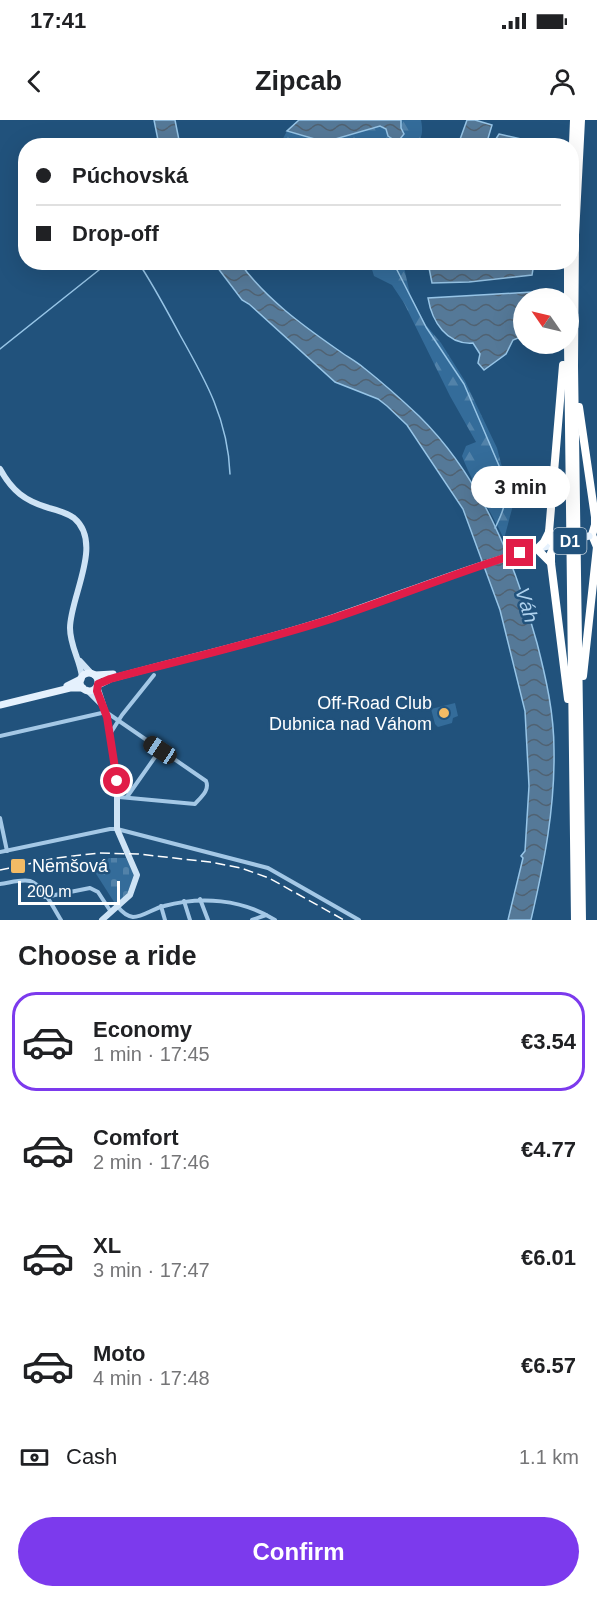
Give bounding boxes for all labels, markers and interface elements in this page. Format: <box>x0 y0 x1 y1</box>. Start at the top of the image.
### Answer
text: 17:41 <box>30 8 86 33</box>
icon: back <box>18 65 51 98</box>
icon: person <box>546 65 579 98</box>
text: Zipcab <box>255 66 342 96</box>
text: Púchovská <box>72 163 188 188</box>
text: Drop-off <box>72 221 159 246</box>
north arrow <box>513 288 579 354</box>
map controls <box>513 288 579 354</box>
callout: 3 min <box>470 466 570 508</box>
text: 3 min <box>494 476 547 498</box>
road number: D1 <box>554 528 586 554</box>
route end <box>506 539 533 566</box>
water label: Váh <box>511 585 543 625</box>
place label: Off-Road Club Dubnica nad Váhom <box>269 693 432 734</box>
marker: Off-Road Club Dubnica nad Váhom <box>437 706 451 720</box>
car <box>140 733 180 767</box>
route start <box>103 767 130 794</box>
place label: Nemšová <box>32 856 109 876</box>
marker: Nemšová <box>9 857 27 875</box>
scale bar <box>18 878 120 905</box>
text: 200 m <box>27 883 71 900</box>
text: Choose a ride <box>18 941 197 971</box>
icon: car <box>21 1015 75 1069</box>
text: Economy <box>93 1017 192 1042</box>
text: €3.54 <box>521 1029 576 1054</box>
text: 1 min · 17:45 <box>93 1043 210 1065</box>
icon: car <box>21 1123 75 1177</box>
text: Comfort <box>93 1125 179 1150</box>
text: €4.77 <box>521 1137 576 1162</box>
text: 2 min · 17:46 <box>93 1151 210 1173</box>
icon: car <box>21 1231 75 1285</box>
text: XL <box>93 1233 121 1258</box>
text: €6.01 <box>521 1245 576 1270</box>
text: 3 min · 17:47 <box>93 1259 210 1281</box>
icon: car <box>21 1339 75 1393</box>
text: Moto <box>93 1341 146 1366</box>
text: €6.57 <box>521 1353 576 1378</box>
text: 4 min · 17:48 <box>93 1367 210 1389</box>
icon: cash <box>18 1441 51 1474</box>
text: Cash <box>66 1444 117 1469</box>
text: 1.1 km <box>519 1446 579 1468</box>
button: Confirm <box>18 1517 579 1586</box>

